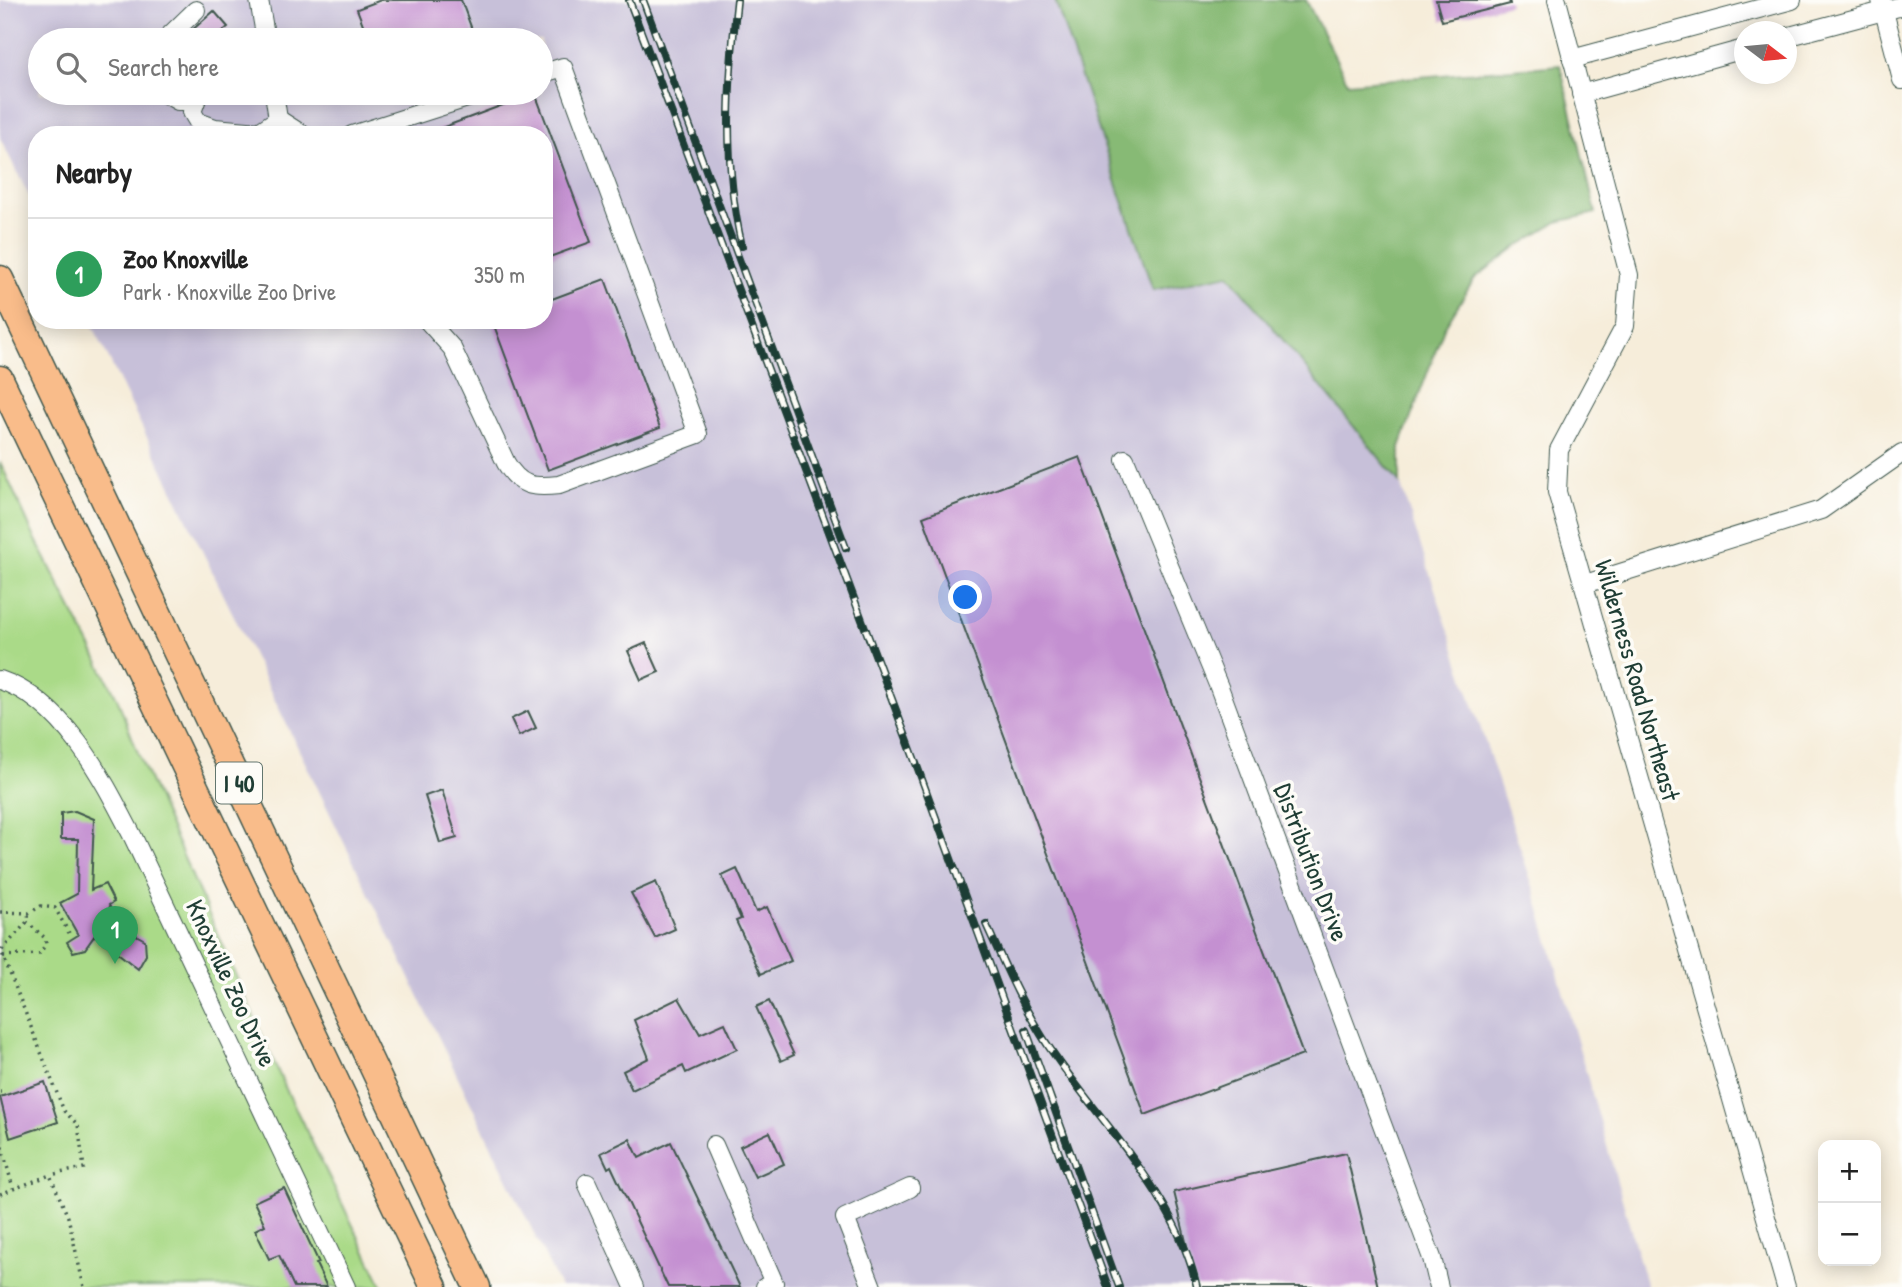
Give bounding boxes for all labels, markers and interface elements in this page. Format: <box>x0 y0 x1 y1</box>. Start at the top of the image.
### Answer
north arrow <box>1734 21 1797 84</box>
search box <box>28 28 553 105</box>
icon: search <box>52 48 90 86</box>
text: Search here <box>108 49 219 84</box>
text: Nearby <box>56 152 132 192</box>
text: Zoo Knoxville <box>123 241 248 276</box>
text: 1 <box>75 259 83 290</box>
text: 350 m <box>474 259 525 290</box>
text: Park · Knoxville Zoo Drive <box>123 276 336 307</box>
street label: Wilderness Road Northeast <box>1587 555 1690 806</box>
your location <box>948 580 982 614</box>
road number: I 40 <box>216 762 262 804</box>
street label: Distribution Drive <box>1266 778 1358 946</box>
street label: Knoxville Zoo Drive <box>178 894 286 1072</box>
pin: 1 <box>92 906 138 964</box>
map controls <box>1818 1140 1881 1266</box>
button: + <box>1818 1140 1881 1203</box>
button: − <box>1818 1203 1881 1266</box>

